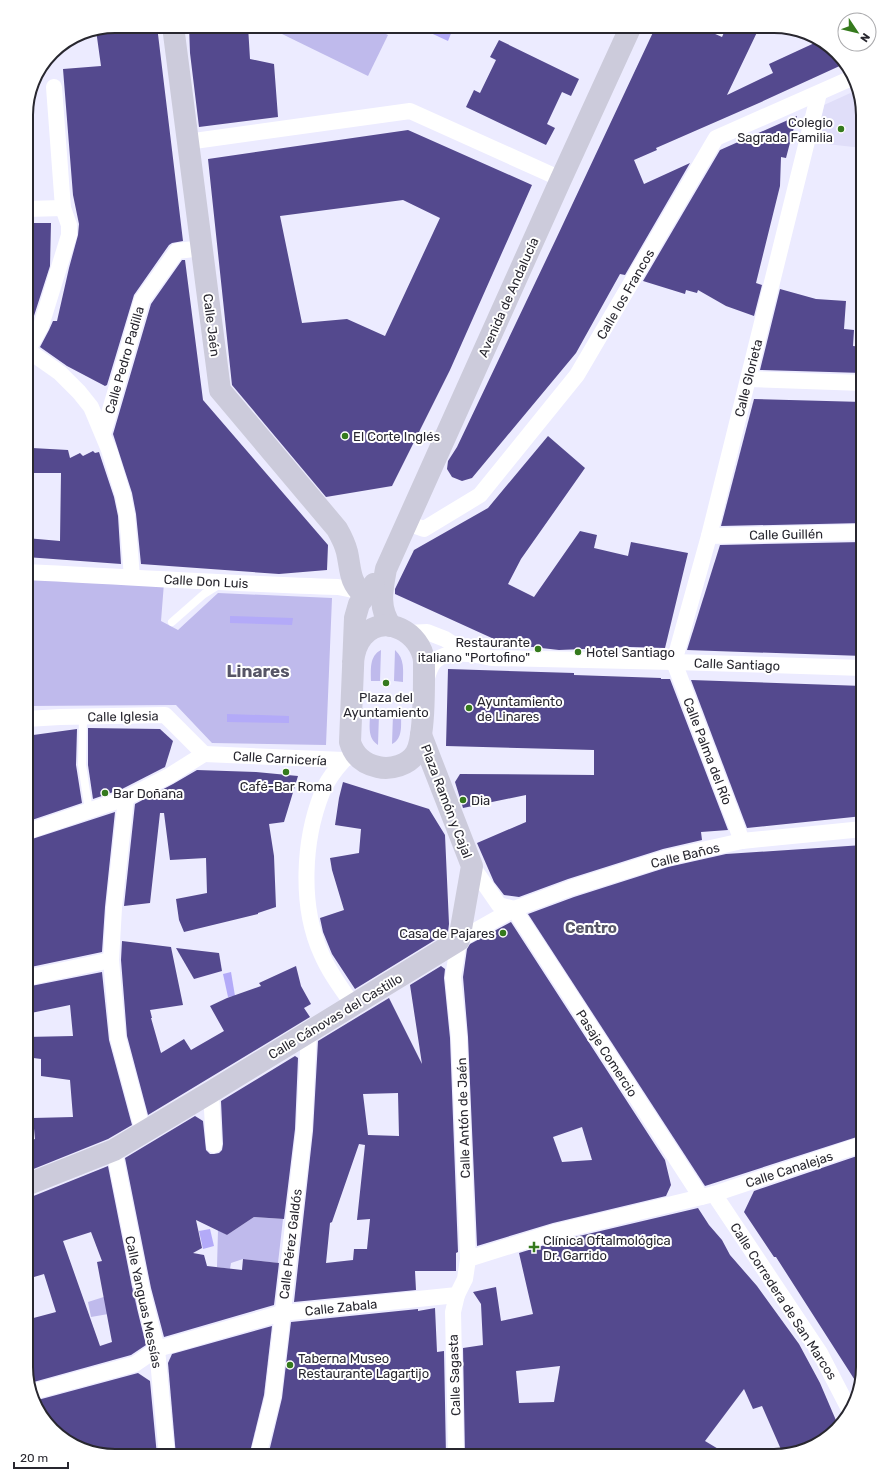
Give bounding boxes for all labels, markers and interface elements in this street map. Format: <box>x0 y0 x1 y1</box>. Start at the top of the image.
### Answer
north arrow <box>837 12 877 52</box>
text: N <box>857 30 872 44</box>
place label: Colegio Sagrada Familia <box>737 115 833 146</box>
marker: Colegio Sagrada Familia <box>836 124 846 134</box>
street label: Avenida de Andalucía <box>475 235 542 359</box>
street label: Calle los Francos <box>594 246 658 342</box>
street label: Calle Jaén <box>200 293 223 357</box>
street label: Calle Pedro Padilla <box>102 305 147 416</box>
street label: Calle Glorieta <box>732 338 765 419</box>
place label: El Corte Inglés <box>353 429 440 445</box>
marker: El Corte Inglés <box>340 431 350 441</box>
street label: Calle Guillén <box>749 526 823 543</box>
street label: Calle Don Luis <box>163 572 249 591</box>
place label: Restaurante italiano "Portofino" <box>418 635 530 665</box>
marker: Restaurante italiano "Portofino" <box>533 644 543 654</box>
place label: Hotel Santiago <box>586 645 675 661</box>
marker: Hotel Santiago <box>573 647 583 657</box>
street label: Calle Santiago <box>694 655 780 675</box>
district label: Linares <box>226 661 290 681</box>
marker: Plaza del Ayuntamiento <box>381 678 391 688</box>
place label: Plaza del Ayuntamiento <box>343 690 429 720</box>
place label: Ayuntamiento de Linares <box>477 694 563 724</box>
street label: Calle Palma del Río <box>680 695 735 807</box>
marker: Ayuntamiento de Linares <box>464 703 474 713</box>
street label: Calle Iglesia <box>87 708 159 726</box>
street label: Plaza Ramón y Cajal <box>418 742 475 860</box>
street label: Calle Carnicería <box>233 749 327 768</box>
marker: Café-Bar Roma <box>281 767 291 777</box>
place label: Café-Bar Roma <box>240 779 332 794</box>
place label: Bar Doñana <box>113 786 183 801</box>
marker: Bar Doñana <box>100 788 110 798</box>
place label: Dia <box>471 793 490 808</box>
marker: Dia <box>458 795 468 805</box>
street label: Calle Baños <box>649 840 721 871</box>
district label: Centro <box>565 919 617 937</box>
place label: Casa de Pajares <box>399 926 495 941</box>
marker: Casa de Pajares <box>498 928 508 938</box>
street label: Calle Cánovas del Castillo <box>266 971 405 1062</box>
street label: Pasaje Comercio <box>573 1007 640 1100</box>
street label: Calle Antón de Jaén <box>454 1057 473 1179</box>
street label: Calle Canalejas <box>744 1148 835 1191</box>
street label: Calle Pérez Galdós <box>276 1188 305 1300</box>
street label: Calle Corredera de San Marcos <box>727 1220 840 1383</box>
place label: Clínica Oftalmológica Dr. Garrido <box>543 1233 671 1263</box>
street label: Calle Yanguas Messías <box>121 1235 165 1370</box>
marker: Clínica Oftalmológica Dr. Garrido <box>528 1241 540 1253</box>
street label: Calle Zabala <box>304 1296 378 1319</box>
street label: Calle Sagasta <box>446 1334 464 1416</box>
place label: Taberna Museo Restaurante Lagartijo <box>298 1351 429 1382</box>
marker: Taberna Museo Restaurante Lagartijo <box>285 1360 295 1370</box>
scale bar <box>14 1444 68 1470</box>
text: 20 m <box>20 1451 48 1465</box>

